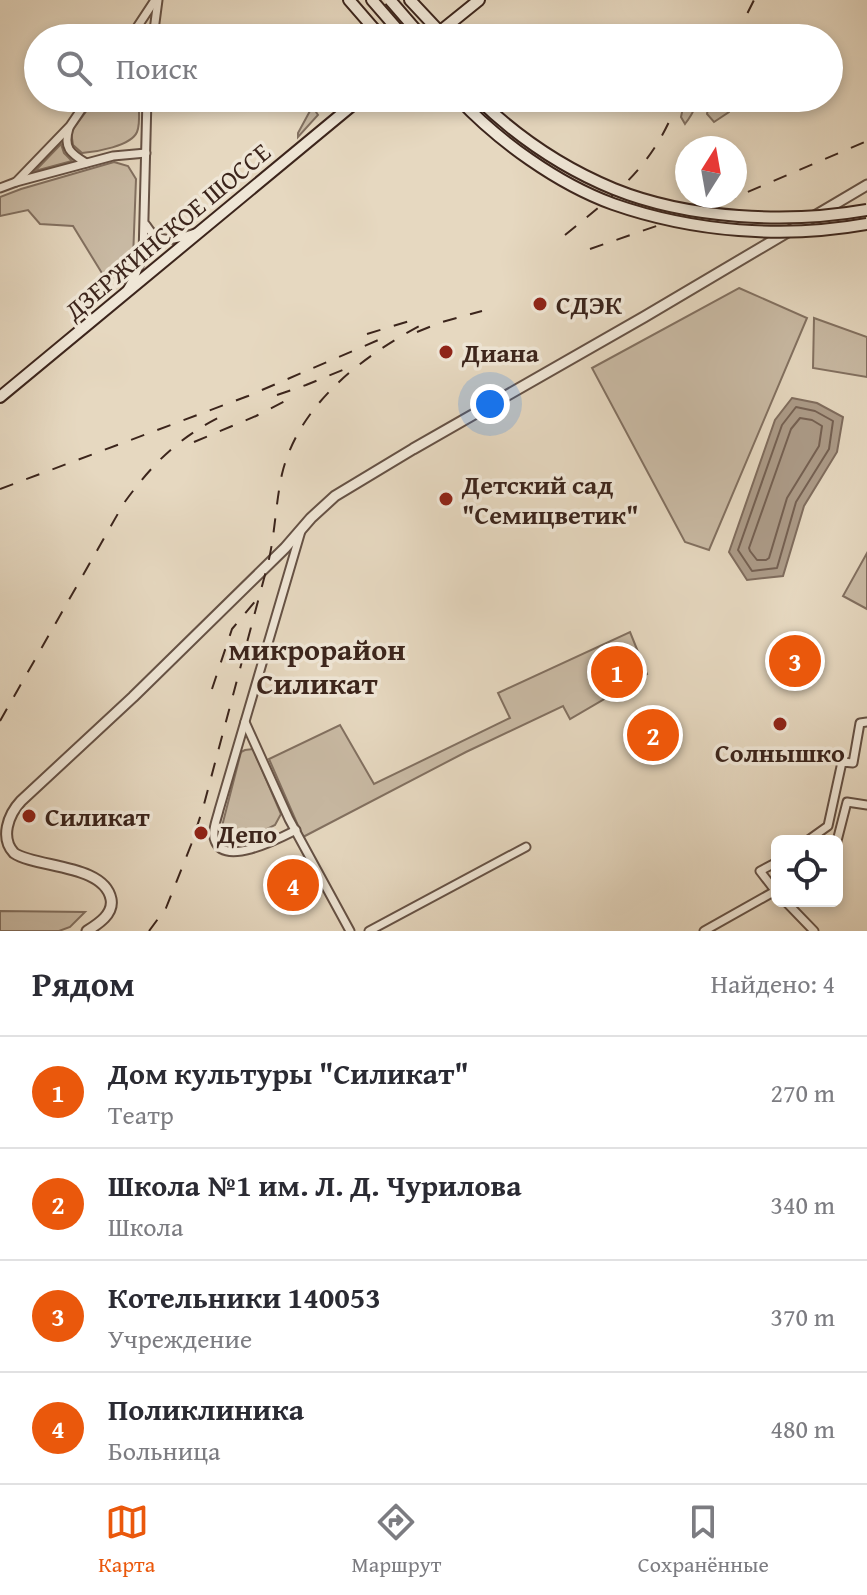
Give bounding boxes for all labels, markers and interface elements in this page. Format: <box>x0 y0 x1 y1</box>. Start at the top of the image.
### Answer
search box <box>24 24 843 112</box>
icon: search <box>52 46 96 90</box>
text: Поиск <box>116 46 198 90</box>
street label: ДЗЕРЖИНСКОЕ ШОССЕ <box>55 133 279 330</box>
north arrow <box>675 136 747 208</box>
place label: СДЭК <box>556 285 623 324</box>
marker: СДЭК <box>531 295 549 313</box>
place label: Диана <box>461 333 540 372</box>
marker: Диана <box>437 343 455 361</box>
your location <box>470 384 510 424</box>
place label: Детский сад "Семицветик" <box>461 465 639 534</box>
marker: Детский сад "Семицветик" <box>437 490 455 508</box>
district label: микрорайон Силикат <box>228 627 406 705</box>
pin: 3 <box>769 631 821 691</box>
pin: 1 <box>591 642 643 702</box>
pin: 2 <box>627 705 679 765</box>
marker: Солнышко <box>771 715 789 733</box>
place label: Солнышко <box>715 733 845 772</box>
place label: Силикат <box>45 797 150 836</box>
marker: Силикат <box>20 807 38 825</box>
place label: Депо <box>216 814 277 853</box>
marker: Депо <box>192 824 210 842</box>
map controls <box>771 835 843 907</box>
button: locate <box>771 835 843 907</box>
pin: 4 <box>267 855 319 915</box>
text: Рядом <box>32 959 135 1008</box>
text: Найдено: 4 <box>711 964 835 1003</box>
text: Дом культуры "Силикат" <box>108 1051 469 1095</box>
text: 1 <box>51 1073 65 1112</box>
text: 270 m <box>770 1073 835 1112</box>
text: Театр <box>108 1095 174 1134</box>
text: Школа №1 им. Л. Д. Чурилова <box>108 1163 522 1207</box>
text: 2 <box>51 1185 65 1224</box>
text: 340 m <box>770 1185 835 1224</box>
text: Школа <box>108 1207 183 1246</box>
text: Котельники 140053 <box>108 1275 381 1319</box>
text: 3 <box>51 1297 65 1336</box>
text: 370 m <box>770 1297 835 1336</box>
text: Учреждение <box>108 1319 252 1358</box>
text: Поликлиника <box>108 1387 304 1431</box>
text: 4 <box>51 1409 65 1448</box>
text: 480 m <box>770 1409 835 1448</box>
text: Больница <box>108 1431 220 1470</box>
tab: Карта <box>98 1500 155 1580</box>
tab: Маршрут <box>351 1500 441 1580</box>
tab: Сохранённые <box>638 1500 769 1580</box>

